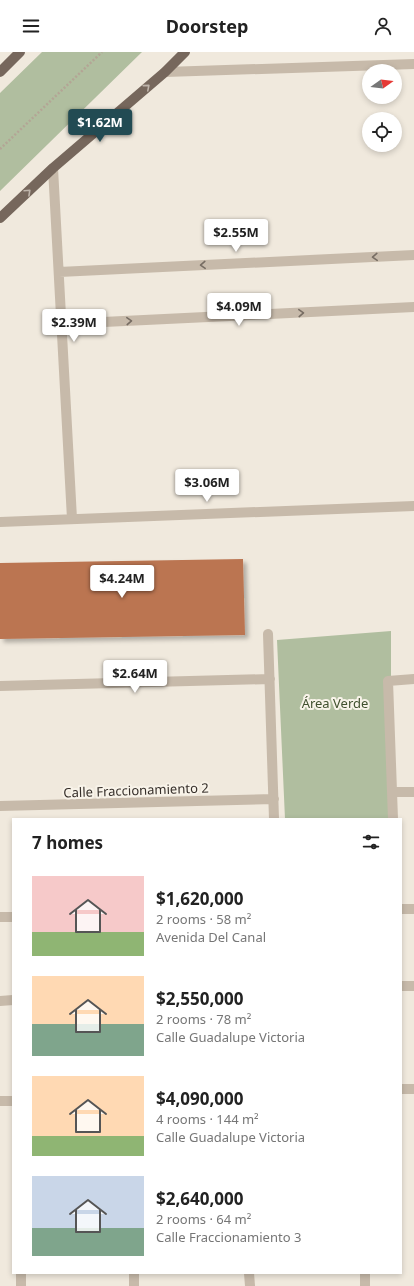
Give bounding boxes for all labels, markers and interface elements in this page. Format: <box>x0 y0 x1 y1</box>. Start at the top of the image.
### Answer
text: Doorstep <box>166 14 248 38</box>
icon: menu <box>20 15 42 37</box>
icon: person <box>372 15 394 37</box>
north arrow <box>362 64 402 104</box>
map controls <box>362 64 402 152</box>
one-way arrow <box>142 85 150 92</box>
pin: $1.62M <box>67 109 133 143</box>
button: locate <box>362 112 402 152</box>
text: $1.62M <box>77 113 123 131</box>
one-way arrow <box>23 189 31 196</box>
pin: $2.55M <box>203 219 269 253</box>
text: $2.55M <box>213 223 259 241</box>
one-way arrow <box>372 253 378 261</box>
one-way arrow <box>200 261 206 270</box>
pin: $4.09M <box>206 293 272 327</box>
text: $4.09M <box>216 297 262 315</box>
one-way arrow <box>298 308 304 317</box>
pin: $2.39M <box>41 309 107 343</box>
text: $2.39M <box>51 313 97 331</box>
one-way arrow <box>126 317 132 325</box>
pin: $3.06M <box>174 469 240 503</box>
text: $3.06M <box>184 473 230 491</box>
pin: $4.24M <box>89 565 155 599</box>
text: $4.24M <box>99 569 145 587</box>
pin: $2.64M <box>102 660 168 694</box>
text: $2.64M <box>112 664 158 682</box>
park label: Área Verde <box>302 694 368 712</box>
street label: Calle Fraccionamiento 2 <box>63 778 209 802</box>
text: 7 homes <box>32 831 103 854</box>
icon: filters <box>360 831 382 853</box>
text: $1,620,000 <box>156 887 243 910</box>
icon: home <box>64 892 112 940</box>
text: 2 rooms · 58 m² <box>156 910 251 928</box>
text: Avenida Del Canal <box>156 928 266 946</box>
text: $2,550,000 <box>156 987 243 1010</box>
icon: home <box>64 992 112 1040</box>
text: 2 rooms · 78 m² <box>156 1010 251 1028</box>
text: Calle Guadalupe Victoria <box>156 1028 305 1046</box>
text: $4,090,000 <box>156 1087 243 1110</box>
icon: home <box>64 1092 112 1140</box>
text: 4 rooms · 144 m² <box>156 1110 259 1128</box>
text: Calle Guadalupe Victoria <box>156 1128 305 1146</box>
text: $2,640,000 <box>156 1187 243 1210</box>
icon: home <box>64 1192 112 1240</box>
text: 2 rooms · 64 m² <box>156 1210 251 1228</box>
text: Calle Fraccionamiento 3 <box>156 1228 301 1246</box>

